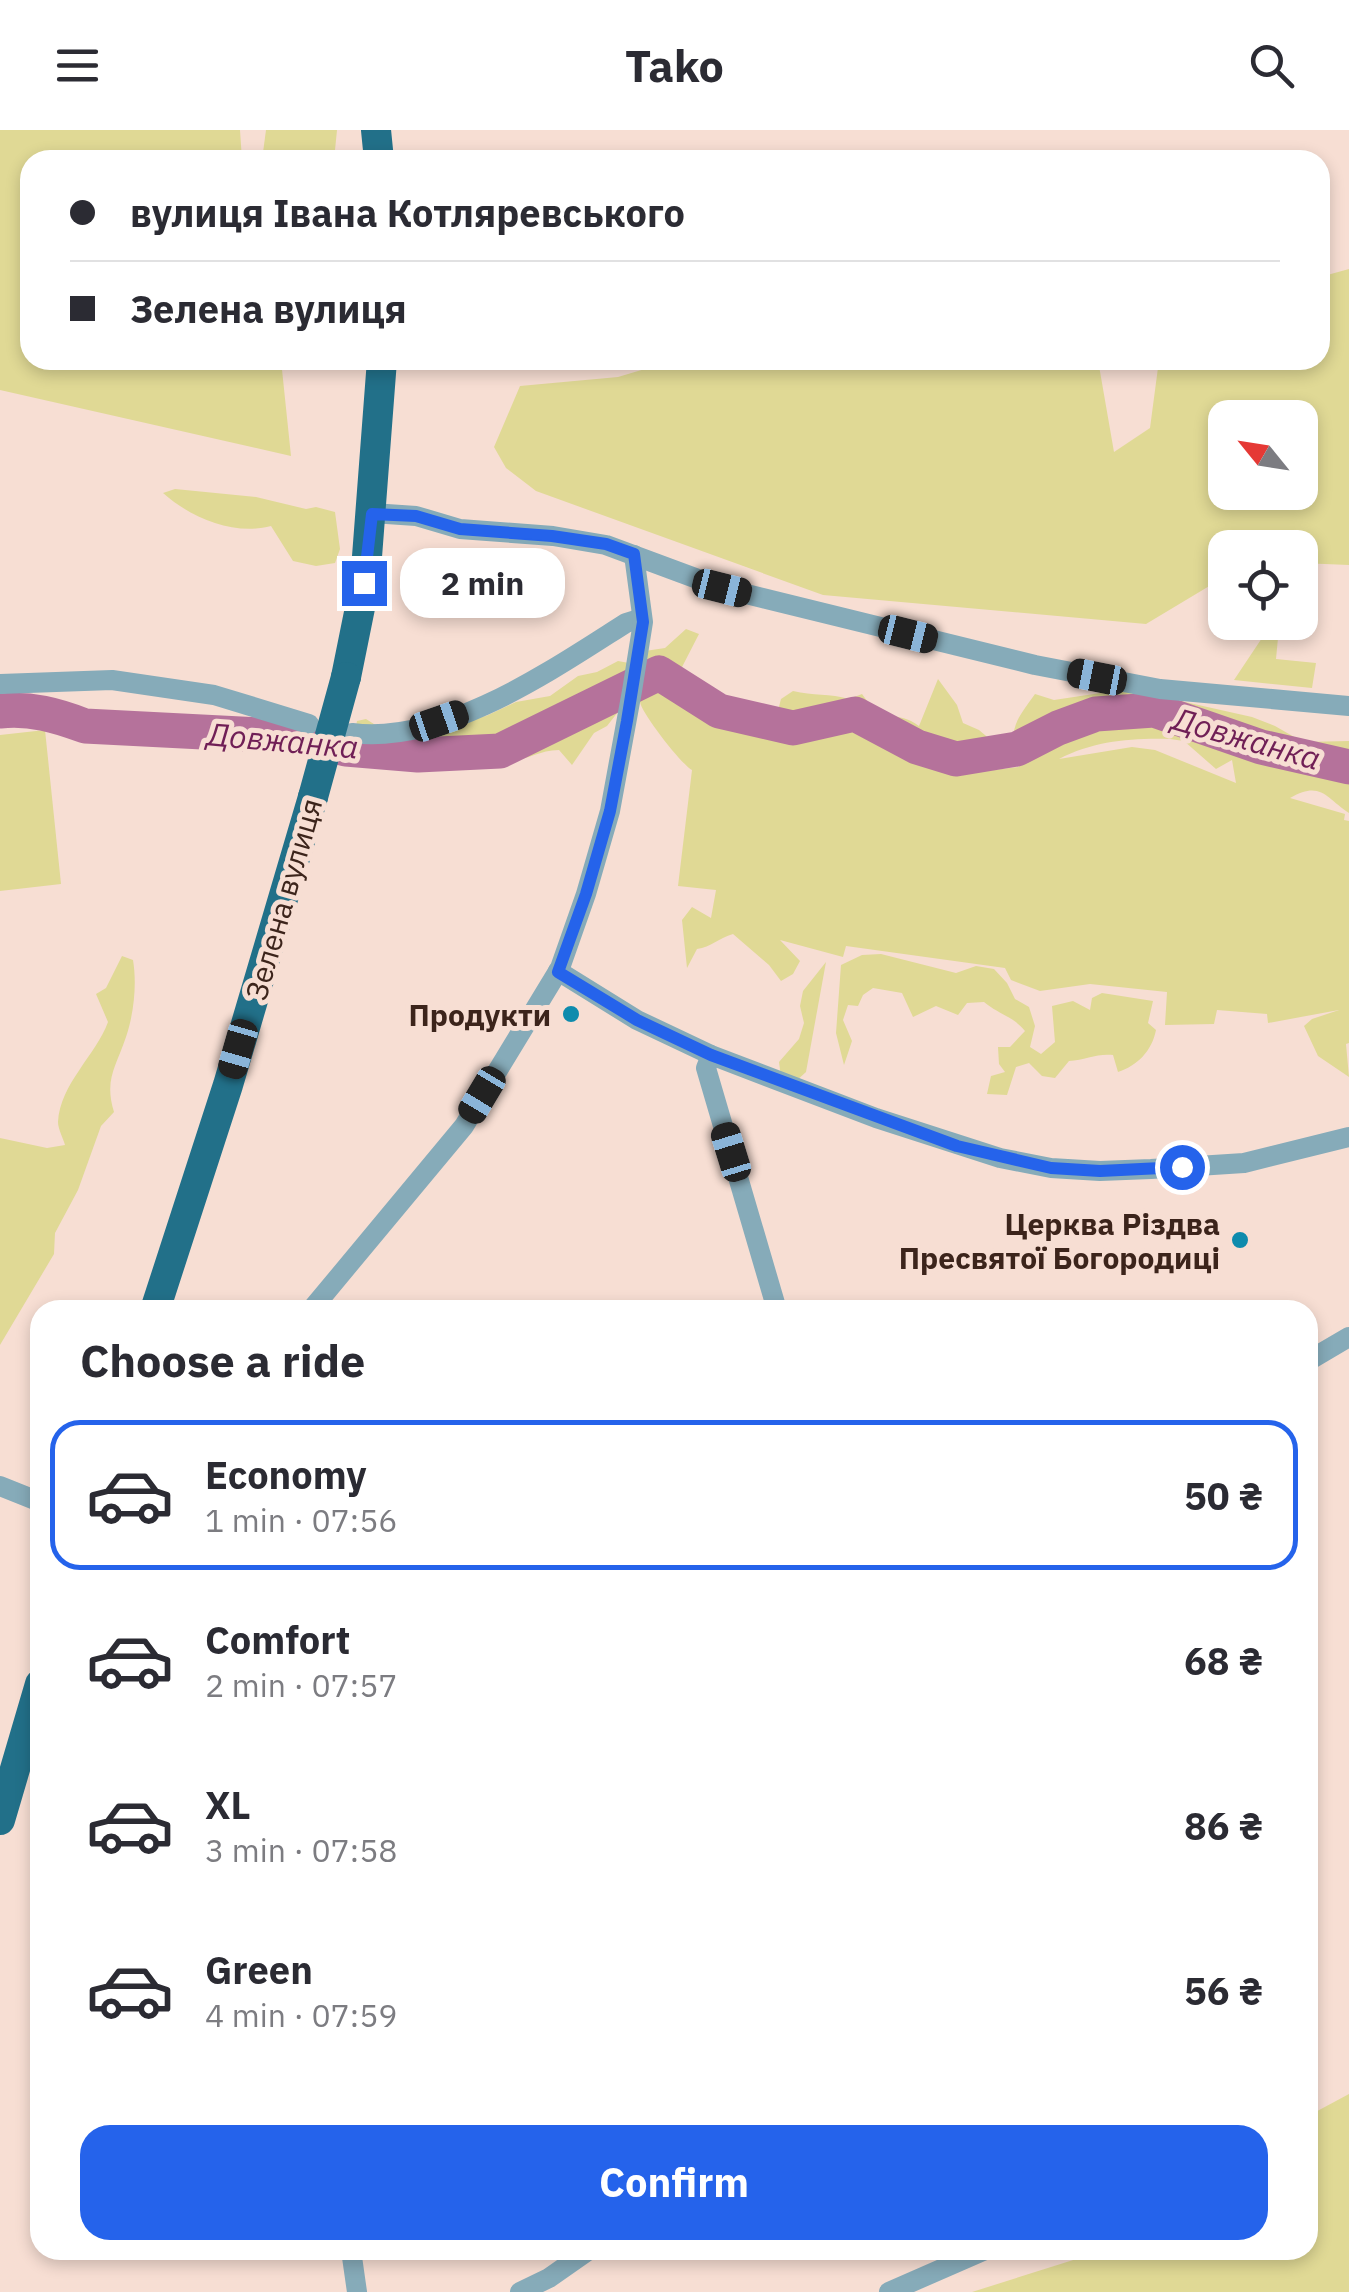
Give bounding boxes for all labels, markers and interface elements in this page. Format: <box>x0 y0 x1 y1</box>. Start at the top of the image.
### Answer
text: Tako <box>625 36 724 94</box>
icon: menu <box>50 38 105 93</box>
icon: search <box>1244 38 1299 93</box>
text: вулиця Івана Котляревського <box>130 188 685 237</box>
text: Зелена вулиця <box>130 284 407 333</box>
north arrow <box>1208 400 1318 510</box>
map controls <box>1208 400 1318 640</box>
button: locate <box>1208 530 1318 640</box>
callout: 2 min <box>399 548 564 618</box>
route end <box>342 561 387 606</box>
text: 2 min <box>441 562 524 604</box>
car <box>689 566 755 610</box>
car <box>875 612 941 656</box>
car <box>1065 657 1129 697</box>
water label: Довжанка <box>1165 696 1326 779</box>
car <box>406 697 472 745</box>
water label: Довжанка <box>203 712 360 768</box>
street label: Зелена вулиця <box>236 794 330 1004</box>
place label: Продукти <box>408 995 551 1034</box>
marker: Продукти <box>560 1003 582 1025</box>
car <box>215 1016 261 1082</box>
car <box>454 1062 510 1128</box>
car <box>708 1119 754 1185</box>
route start <box>1160 1145 1205 1190</box>
place label: Церква Різдва Пресвятої Богородиці <box>899 1204 1220 1277</box>
marker: Церква Різдва Пресвятої Богородиці <box>1229 1229 1251 1251</box>
text: Choose a ride <box>80 1331 365 1389</box>
icon: car <box>85 1450 175 1540</box>
text: Economy <box>205 1450 367 1499</box>
text: 50 ₴ <box>1184 1471 1263 1520</box>
text: 1 min · 07:56 <box>205 1499 398 1541</box>
icon: car <box>85 1615 175 1705</box>
text: Comfort <box>205 1615 350 1664</box>
text: 68 ₴ <box>1184 1636 1263 1685</box>
text: 2 min · 07:57 <box>205 1664 398 1706</box>
icon: car <box>85 1780 175 1870</box>
text: XL <box>205 1780 251 1829</box>
text: 86 ₴ <box>1184 1801 1263 1850</box>
text: 3 min · 07:58 <box>205 1829 398 1871</box>
icon: car <box>85 1945 175 2035</box>
text: Green <box>205 1945 313 1994</box>
text: 56 ₴ <box>1184 1966 1263 2015</box>
text: 4 min · 07:59 <box>205 1994 398 2036</box>
button: Confirm <box>80 2125 1268 2240</box>

